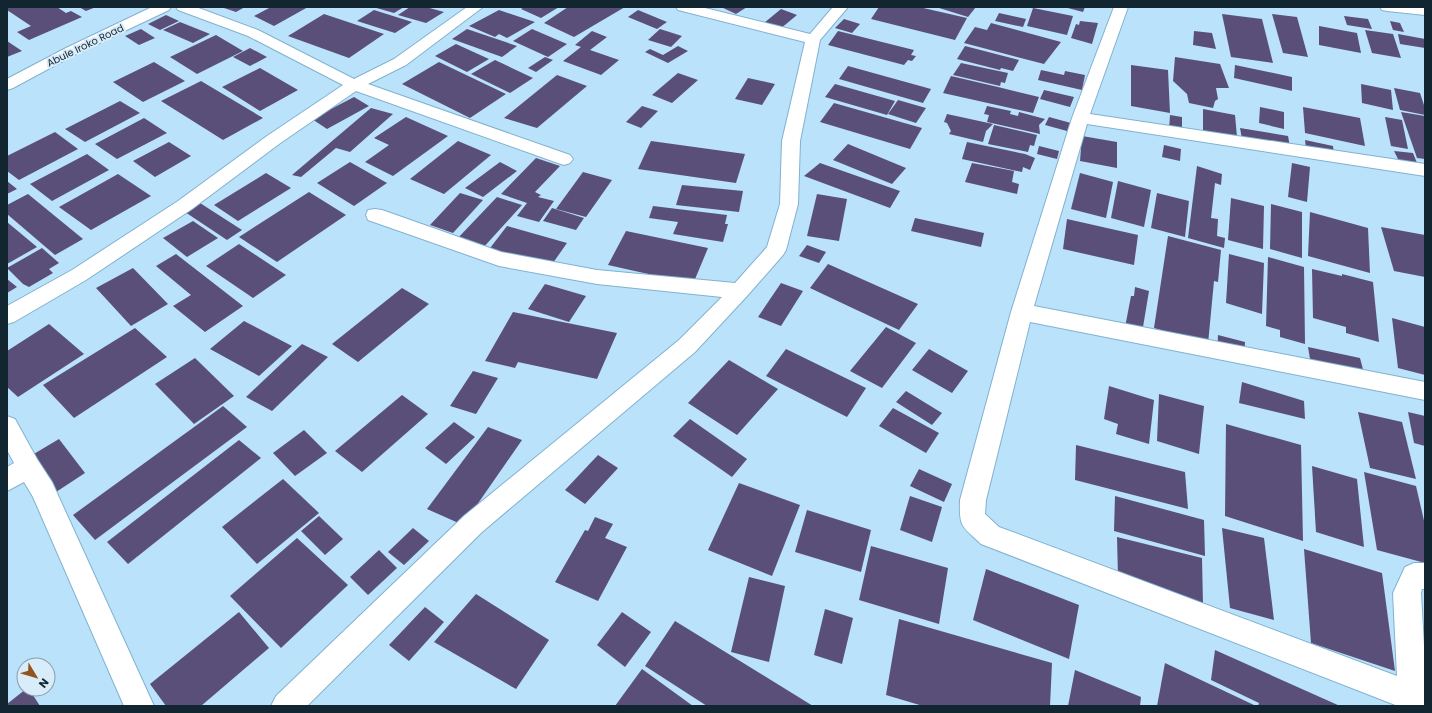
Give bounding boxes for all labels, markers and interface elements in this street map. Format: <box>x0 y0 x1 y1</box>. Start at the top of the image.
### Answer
street label: Abule Iroko Road <box>44 20 126 71</box>
north arrow <box>16 657 56 697</box>
text: N <box>35 675 53 691</box>

